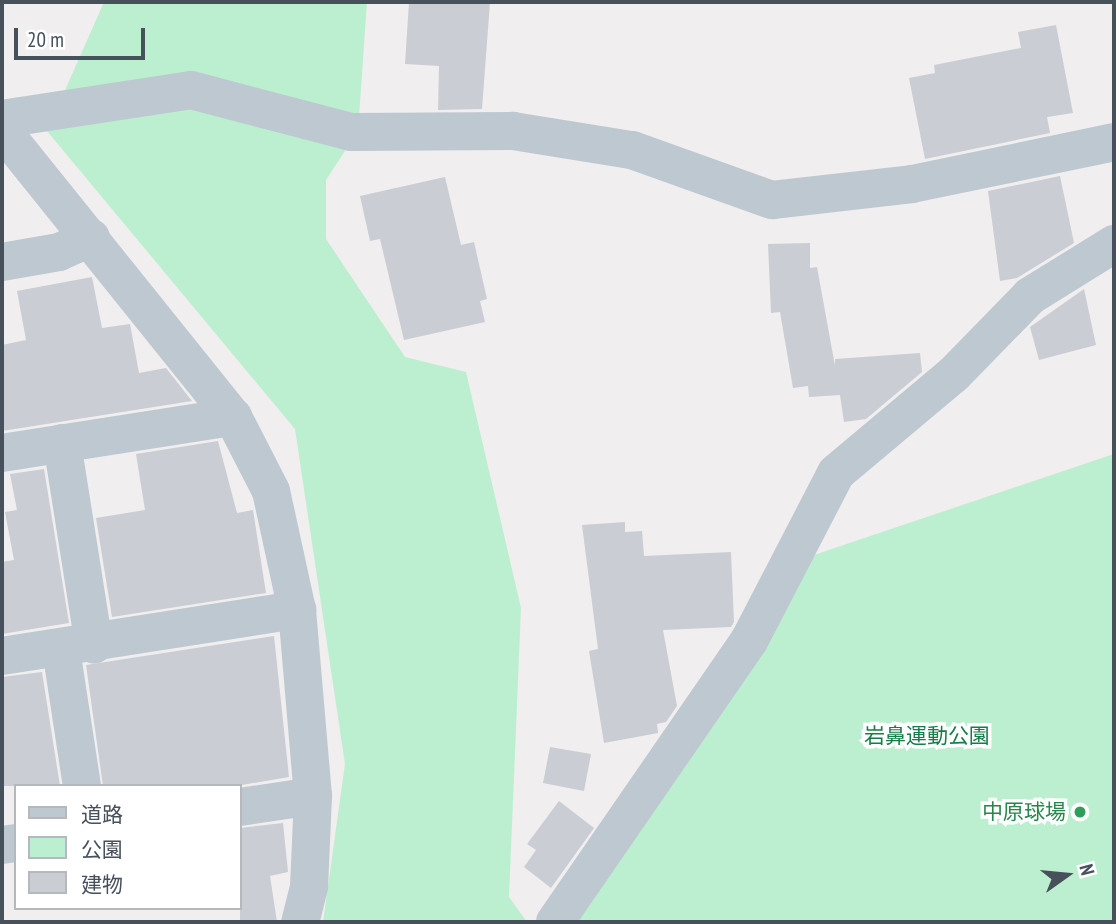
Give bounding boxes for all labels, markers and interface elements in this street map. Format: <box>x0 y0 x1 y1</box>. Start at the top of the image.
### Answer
scale bar <box>18 14 149 58</box>
text: 20 m <box>27 26 64 53</box>
park label: 岩鼻運動公園 <box>864 723 990 749</box>
legend <box>14 784 242 910</box>
place label: 中原球場 <box>982 799 1066 825</box>
text: 道路 <box>81 801 123 828</box>
marker: 中原球場 <box>1072 804 1088 820</box>
text: 公園 <box>81 836 123 863</box>
north arrow <box>1032 840 1102 910</box>
text: N <box>1074 861 1100 878</box>
text: 建物 <box>81 871 123 898</box>

